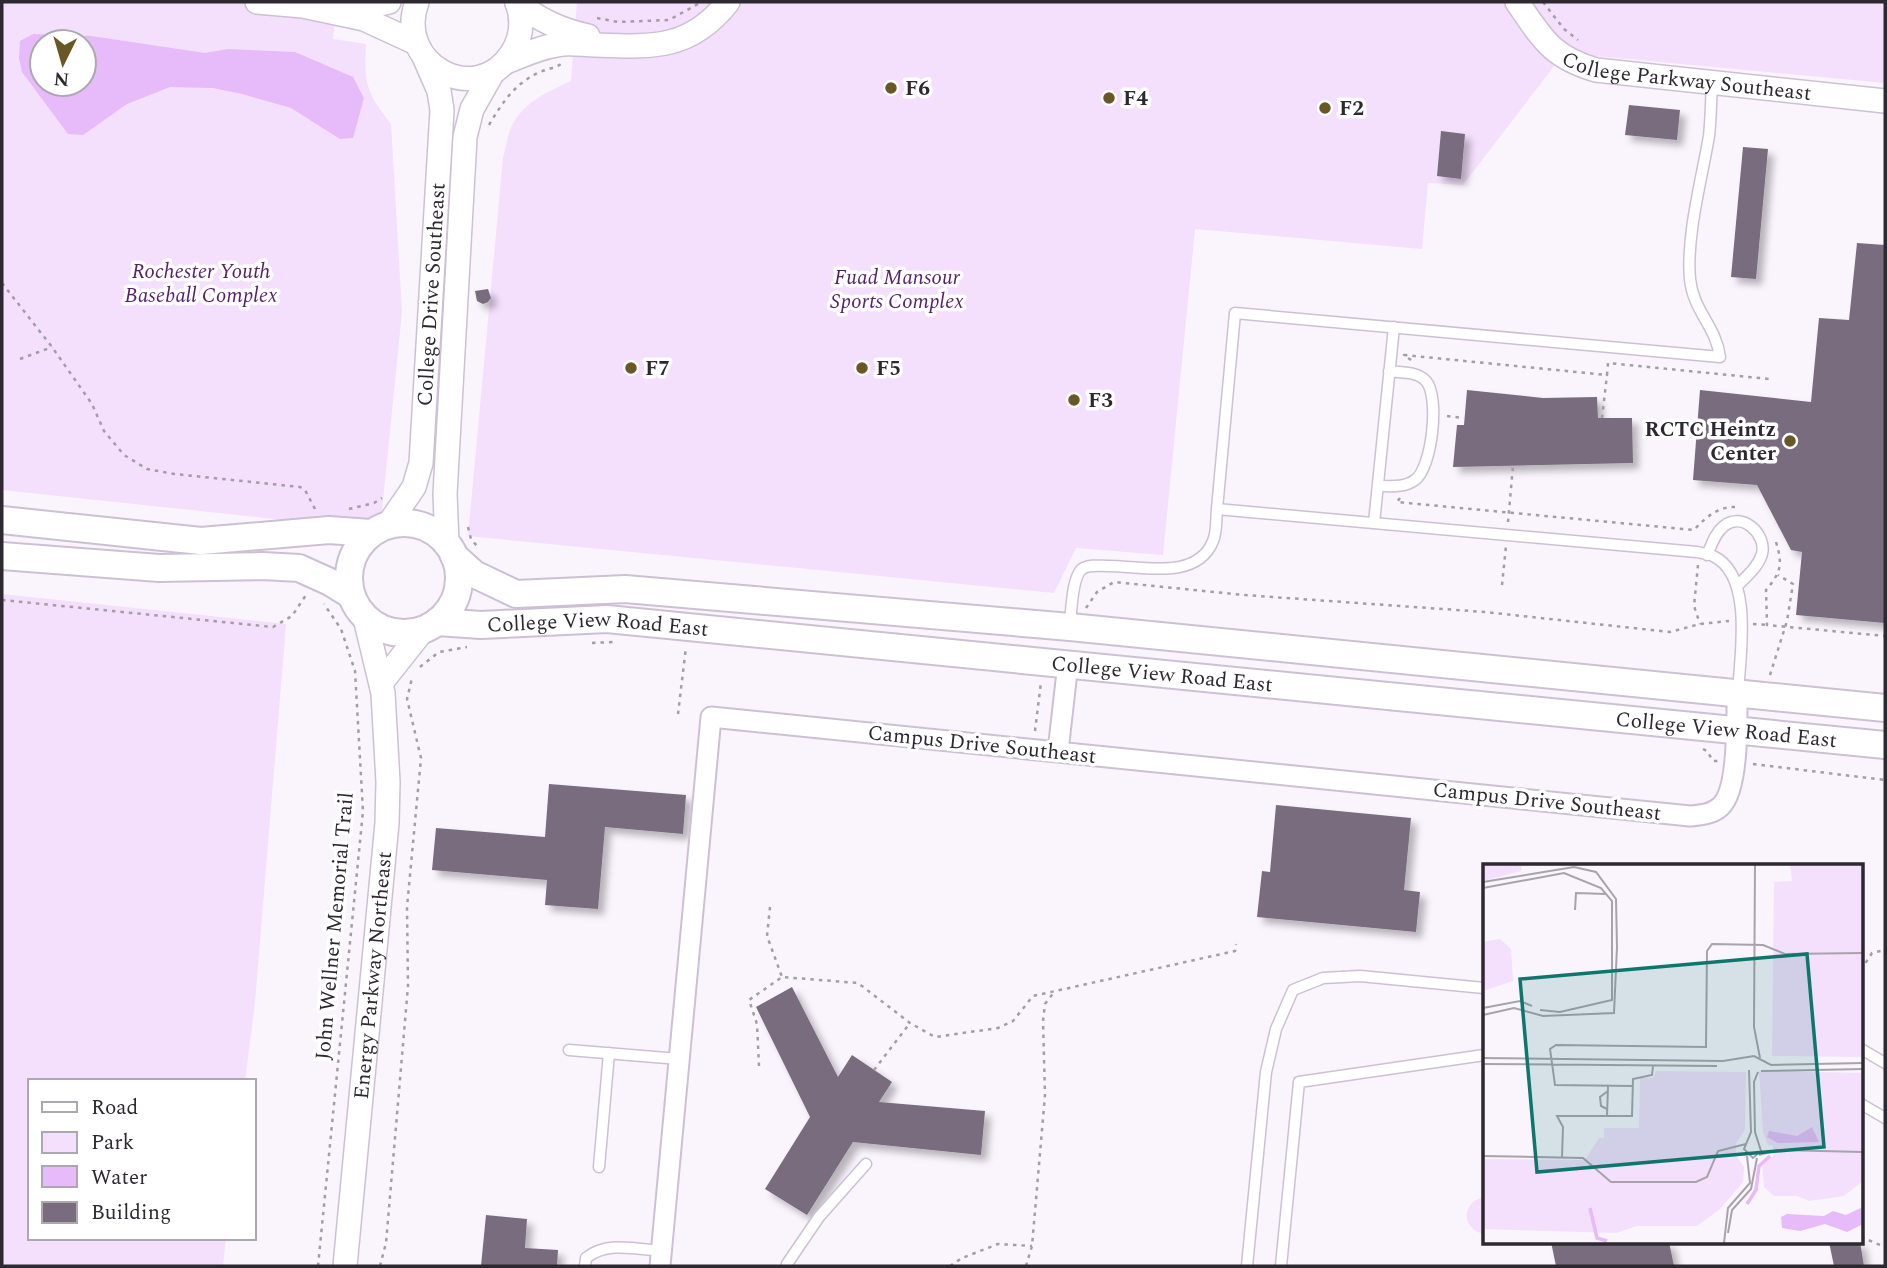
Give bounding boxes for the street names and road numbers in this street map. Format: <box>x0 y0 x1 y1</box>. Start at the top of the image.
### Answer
street label: College Parkway Southeast <box>1556 43 1813 110</box>
street label: College Drive Southeast <box>409 182 455 407</box>
street label: College View Road East <box>486 604 710 646</box>
street label: College View Road East <box>1050 648 1274 702</box>
street label: College View Road East <box>1614 704 1838 757</box>
street label: Campus Drive Southeast <box>866 717 1098 773</box>
street label: Campus Drive Southeast <box>1431 774 1663 830</box>
street label: John Wellner Memorial Trail <box>307 791 363 1061</box>
street label: Energy Parkway Northeast <box>346 850 401 1101</box>

